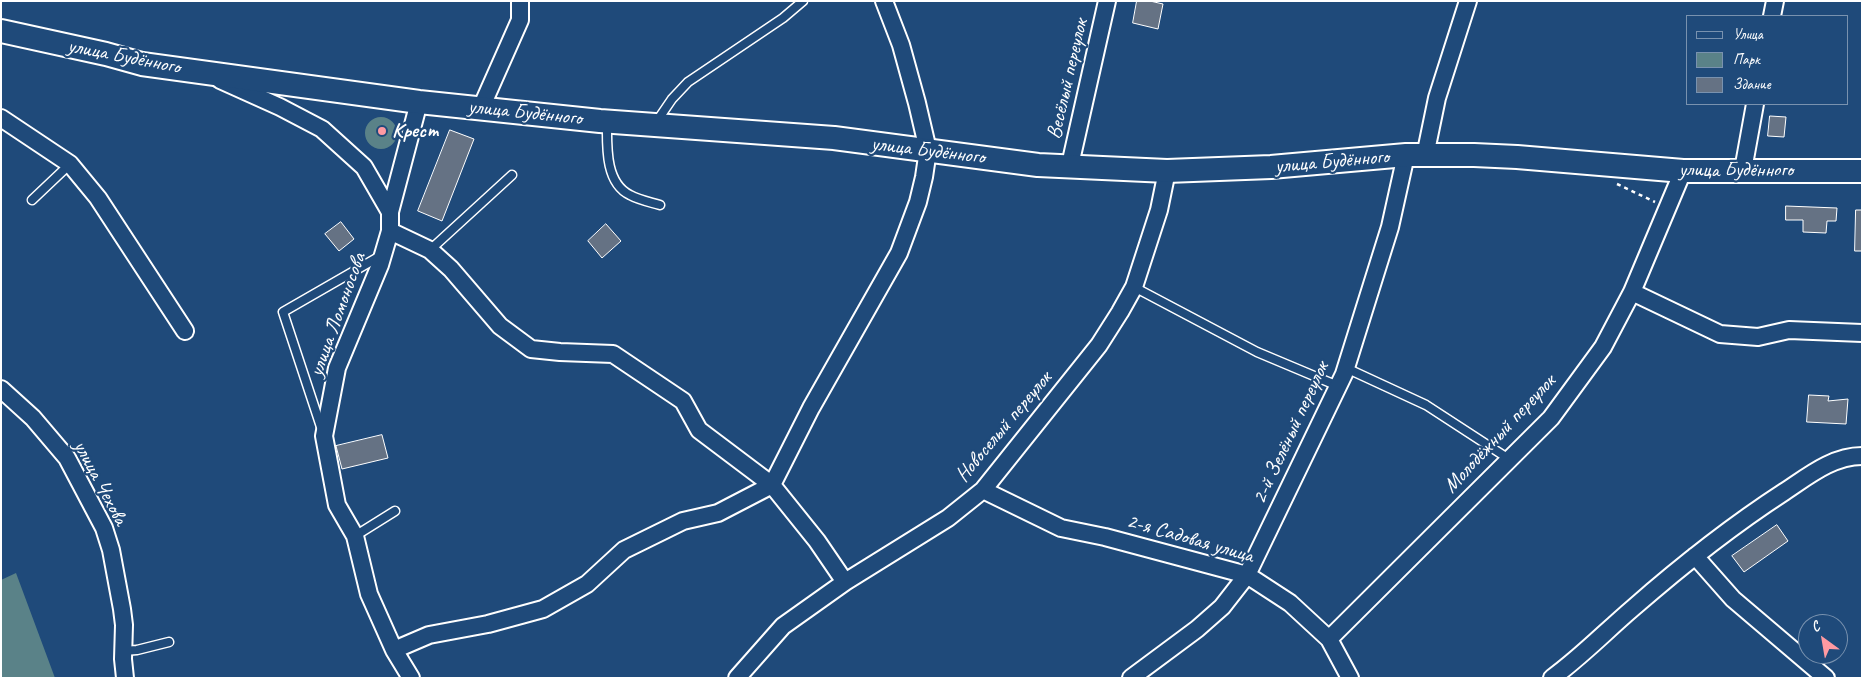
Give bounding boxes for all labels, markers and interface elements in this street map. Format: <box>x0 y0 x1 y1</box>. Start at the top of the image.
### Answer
legend <box>1686 15 1848 105</box>
street label: Весёлый переулок <box>1042 17 1094 141</box>
text: Улица <box>1733 25 1763 44</box>
street label: улица Будённого <box>66 34 182 80</box>
text: Парк <box>1733 50 1760 69</box>
text: Здание <box>1733 75 1771 94</box>
street label: улица Будённого <box>467 94 583 132</box>
place label: Крест <box>392 118 439 144</box>
marker: Крест <box>376 125 388 137</box>
street label: улица Будённого <box>870 132 986 170</box>
street label: улица Будённого <box>1274 144 1390 180</box>
street label: улица Будённого <box>1679 157 1793 183</box>
street label: улица Ломоносова <box>304 250 372 380</box>
street label: 2-й Зелёный переулок <box>1247 358 1335 508</box>
street label: Новоселый переулок <box>950 366 1058 488</box>
street label: Молодёжный переулок <box>1439 369 1561 499</box>
street label: улица Чехова <box>67 436 133 530</box>
street label: 2-я Садовая улица <box>1124 509 1256 569</box>
north arrow <box>1798 614 1848 664</box>
text: С <box>1808 618 1823 636</box>

